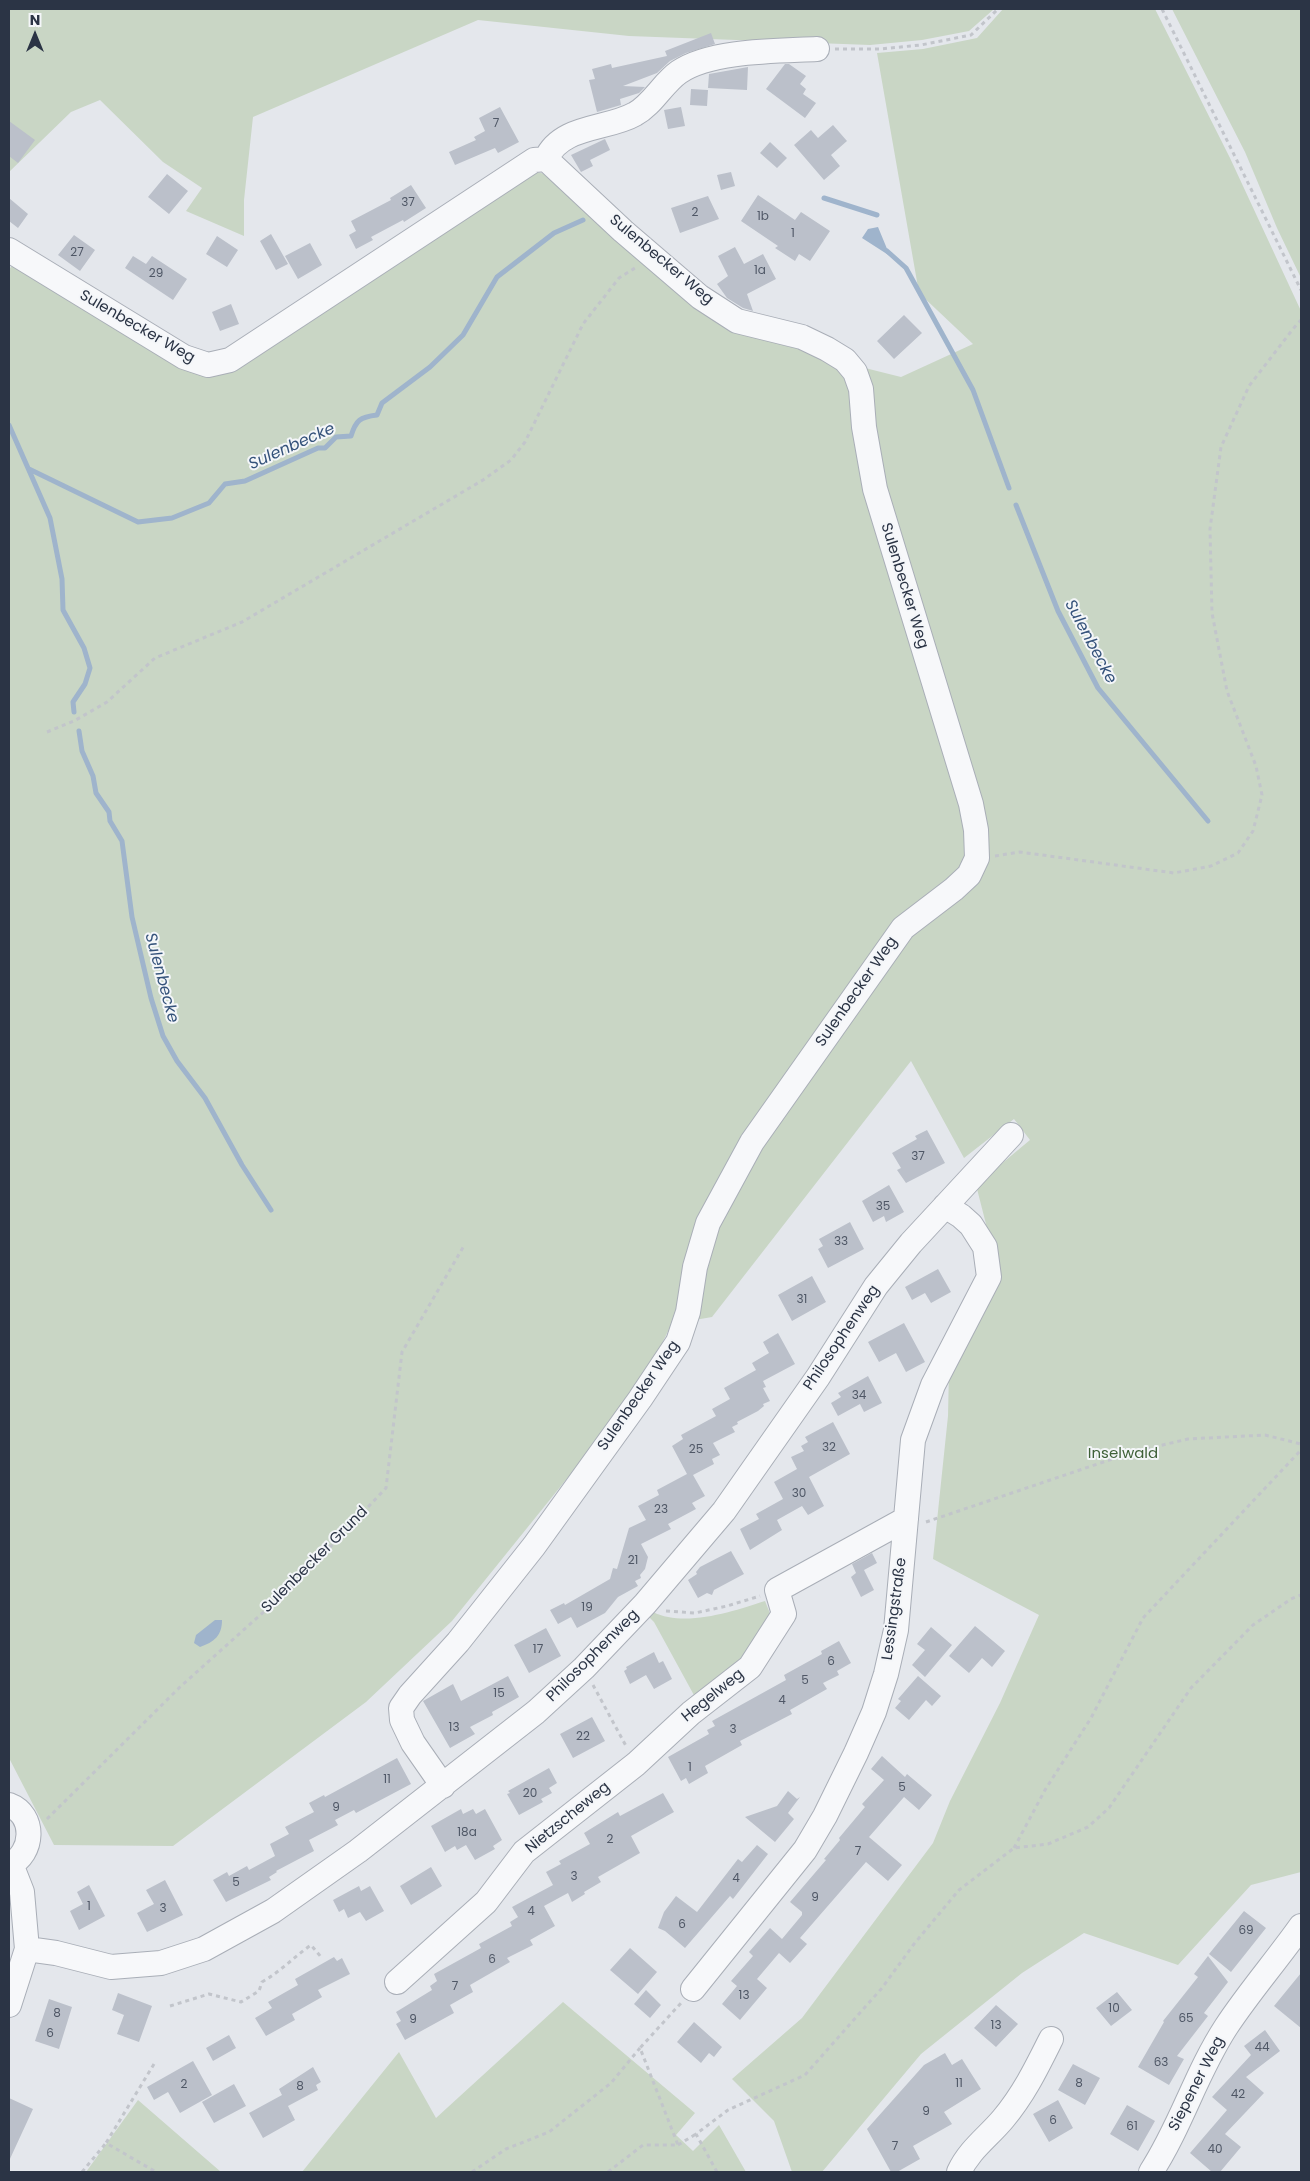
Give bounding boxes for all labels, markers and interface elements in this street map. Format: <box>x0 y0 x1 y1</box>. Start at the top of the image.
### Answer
north arrow <box>10 10 60 60</box>
text: N <box>30 10 40 30</box>
house number: 7 <box>493 117 499 131</box>
house number: 37 <box>401 196 415 210</box>
house number: 2 <box>692 206 698 220</box>
house number: 1b <box>757 210 769 224</box>
street label: Sulenbecker Weg <box>605 211 717 309</box>
house number: 1 <box>791 227 795 241</box>
house number: 27 <box>70 246 84 260</box>
house number: 1a <box>754 264 766 278</box>
house number: 29 <box>149 267 163 281</box>
street label: Sulenbecker Weg <box>76 287 198 367</box>
water label: Sulenbecke <box>246 419 338 475</box>
street label: Sulenbecker Weg <box>876 521 932 651</box>
water label: Sulenbecke <box>1060 597 1120 687</box>
water label: Sulenbecke <box>140 931 182 1025</box>
street label: Sulenbecker Weg <box>812 933 902 1051</box>
house number: 37 <box>911 1150 925 1164</box>
house number: 35 <box>876 1200 890 1214</box>
house number: 33 <box>834 1235 848 1249</box>
street label: Philosophenweg <box>800 1282 884 1394</box>
house number: 31 <box>797 1293 807 1307</box>
street label: Sulenbecker Weg <box>594 1337 684 1455</box>
house number: 34 <box>852 1389 866 1403</box>
house number: 32 <box>822 1441 836 1455</box>
house number: 25 <box>689 1443 703 1457</box>
park label: Inselwald <box>1088 1445 1158 1463</box>
house number: 30 <box>792 1487 806 1501</box>
street label: Sulenbecker Grund <box>258 1503 372 1617</box>
house number: 23 <box>654 1503 668 1517</box>
house number: 21 <box>628 1554 638 1568</box>
street label: Lessingstraße <box>879 1557 911 1661</box>
house number: 19 <box>581 1601 593 1615</box>
street label: Philosophenweg <box>543 1606 643 1706</box>
house number: 17 <box>533 1643 543 1657</box>
house number: 6 <box>827 1655 835 1669</box>
street label: Hegelweg <box>678 1666 748 1726</box>
house number: 5 <box>801 1674 809 1688</box>
house number: 15 <box>493 1687 505 1701</box>
house number: 4 <box>778 1694 786 1708</box>
house number: 13 <box>449 1721 459 1735</box>
house number: 3 <box>729 1723 737 1737</box>
house number: 22 <box>576 1730 590 1744</box>
house number: 1 <box>688 1761 692 1775</box>
house number: 11 <box>383 1773 391 1787</box>
street label: Nietzscheweg <box>522 1778 614 1858</box>
house number: 5 <box>898 1781 906 1795</box>
house number: 20 <box>523 1787 537 1801</box>
house number: 9 <box>332 1801 340 1815</box>
house number: 18a <box>457 1826 477 1840</box>
house number: 2 <box>607 1833 613 1847</box>
house number: 7 <box>855 1845 861 1859</box>
house number: 3 <box>570 1870 578 1884</box>
house number: 4 <box>732 1872 740 1886</box>
house number: 5 <box>232 1876 240 1890</box>
house number: 9 <box>811 1891 819 1905</box>
house number: 1 <box>87 1900 91 1914</box>
house number: 3 <box>159 1902 167 1916</box>
house number: 4 <box>527 1905 535 1919</box>
house number: 6 <box>678 1918 686 1932</box>
house number: 69 <box>1238 1924 1254 1938</box>
house number: 6 <box>488 1953 496 1967</box>
house number: 7 <box>452 1980 458 1994</box>
house number: 13 <box>739 1989 749 2003</box>
house number: 10 <box>1108 2002 1120 2016</box>
house number: 8 <box>53 2007 61 2021</box>
house number: 65 <box>1178 2012 1194 2026</box>
house number: 9 <box>409 2013 417 2027</box>
house number: 13 <box>991 2019 1001 2033</box>
house number: 6 <box>46 2027 54 2041</box>
street label: Siepener Weg <box>1165 2034 1229 2134</box>
house number: 44 <box>1254 2041 1270 2055</box>
house number: 63 <box>1154 2056 1168 2070</box>
house number: 11 <box>955 2077 963 2091</box>
house number: 8 <box>1075 2077 1083 2091</box>
house number: 2 <box>181 2078 187 2092</box>
house number: 8 <box>296 2080 304 2094</box>
house number: 42 <box>1231 2088 1245 2102</box>
house number: 9 <box>922 2105 930 2119</box>
house number: 6 <box>1049 2114 1057 2128</box>
house number: 61 <box>1126 2120 1138 2134</box>
house number: 7 <box>892 2140 898 2154</box>
house number: 40 <box>1207 2143 1223 2157</box>

